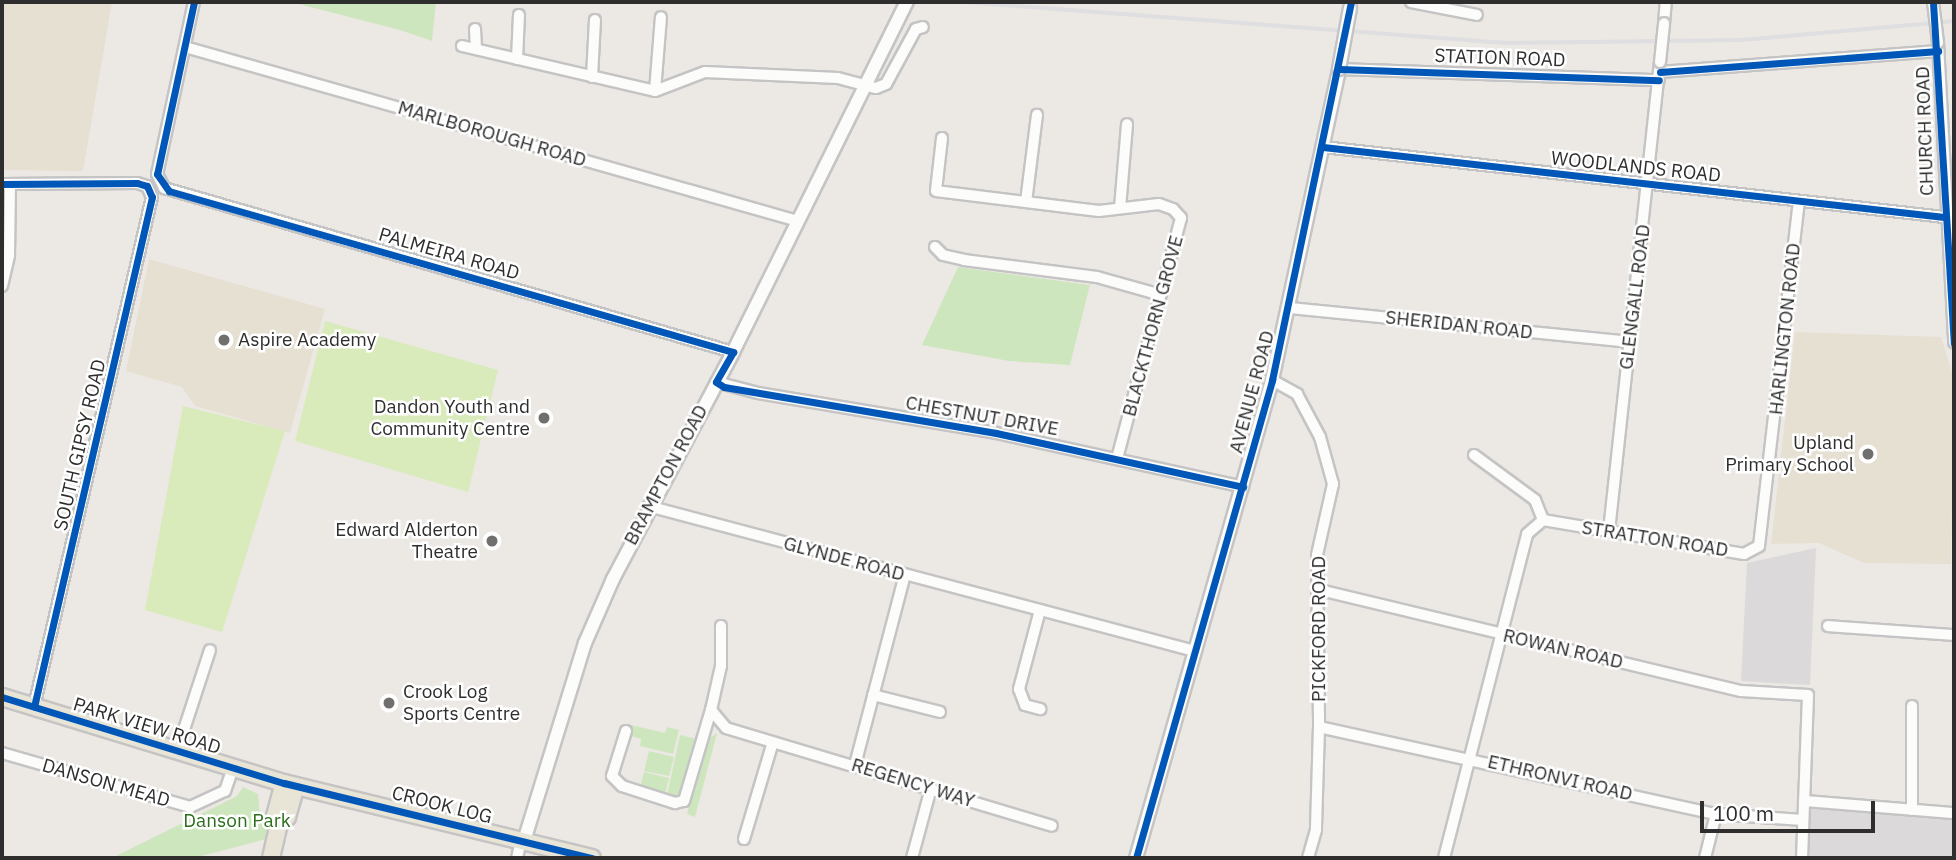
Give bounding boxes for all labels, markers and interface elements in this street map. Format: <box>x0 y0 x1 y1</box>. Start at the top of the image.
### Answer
street label: STATION ROAD <box>1434 44 1566 72</box>
street label: CHURCH ROAD <box>1911 66 1939 196</box>
street label: MARLBOROUGH ROAD <box>395 96 589 172</box>
street label: WOODLANDS ROAD <box>1550 147 1722 187</box>
street label: PALMEIRA ROAD <box>376 223 522 285</box>
street label: GLENGALL ROAD <box>1615 223 1655 371</box>
street label: BLACKTHORN GROVE <box>1118 233 1188 419</box>
street label: HARLINGTON ROAD <box>1765 242 1805 416</box>
street label: SHERIDAN ROAD <box>1384 306 1534 344</box>
street label: AVENUE ROAD <box>1225 328 1279 456</box>
place label: Aspire Academy <box>238 329 376 351</box>
marker: Aspire Academy <box>216 332 232 348</box>
street label: SOUTH GIPSY ROAD <box>49 357 111 533</box>
street label: CHESTNUT DRIVE <box>904 391 1060 441</box>
place label: Dandon Youth and Community Centre <box>370 396 530 440</box>
street label: BRAMPTON ROAD <box>619 401 713 549</box>
marker: Dandon Youth and Community Centre <box>536 410 552 426</box>
place label: Upland Primary School <box>1725 432 1854 476</box>
marker: Upland Primary School <box>1860 446 1876 462</box>
street label: STRATTON ROAD <box>1580 516 1730 562</box>
place label: Edward Alderton Theatre <box>335 519 478 563</box>
street label: GLYNDE ROAD <box>781 532 907 586</box>
marker: Edward Alderton Theatre <box>484 533 500 549</box>
street label: PICKFORD ROAD <box>1308 556 1330 702</box>
street label: ROWAN ROAD <box>1501 624 1625 674</box>
place label: Crook Log Sports Centre <box>403 681 520 725</box>
street label: PARK VIEW ROAD <box>70 693 224 759</box>
marker: Crook Log Sports Centre <box>381 695 397 711</box>
street label: ETHRONVI ROAD <box>1485 750 1635 806</box>
street label: REGENCY WAY <box>849 753 977 813</box>
street label: DANSON MEAD <box>39 754 173 812</box>
street label: CROOK LOG <box>389 782 495 828</box>
scale bar <box>1704 786 1879 830</box>
text: 100 m <box>1713 799 1774 827</box>
park label: Danson Park <box>183 810 291 832</box>

